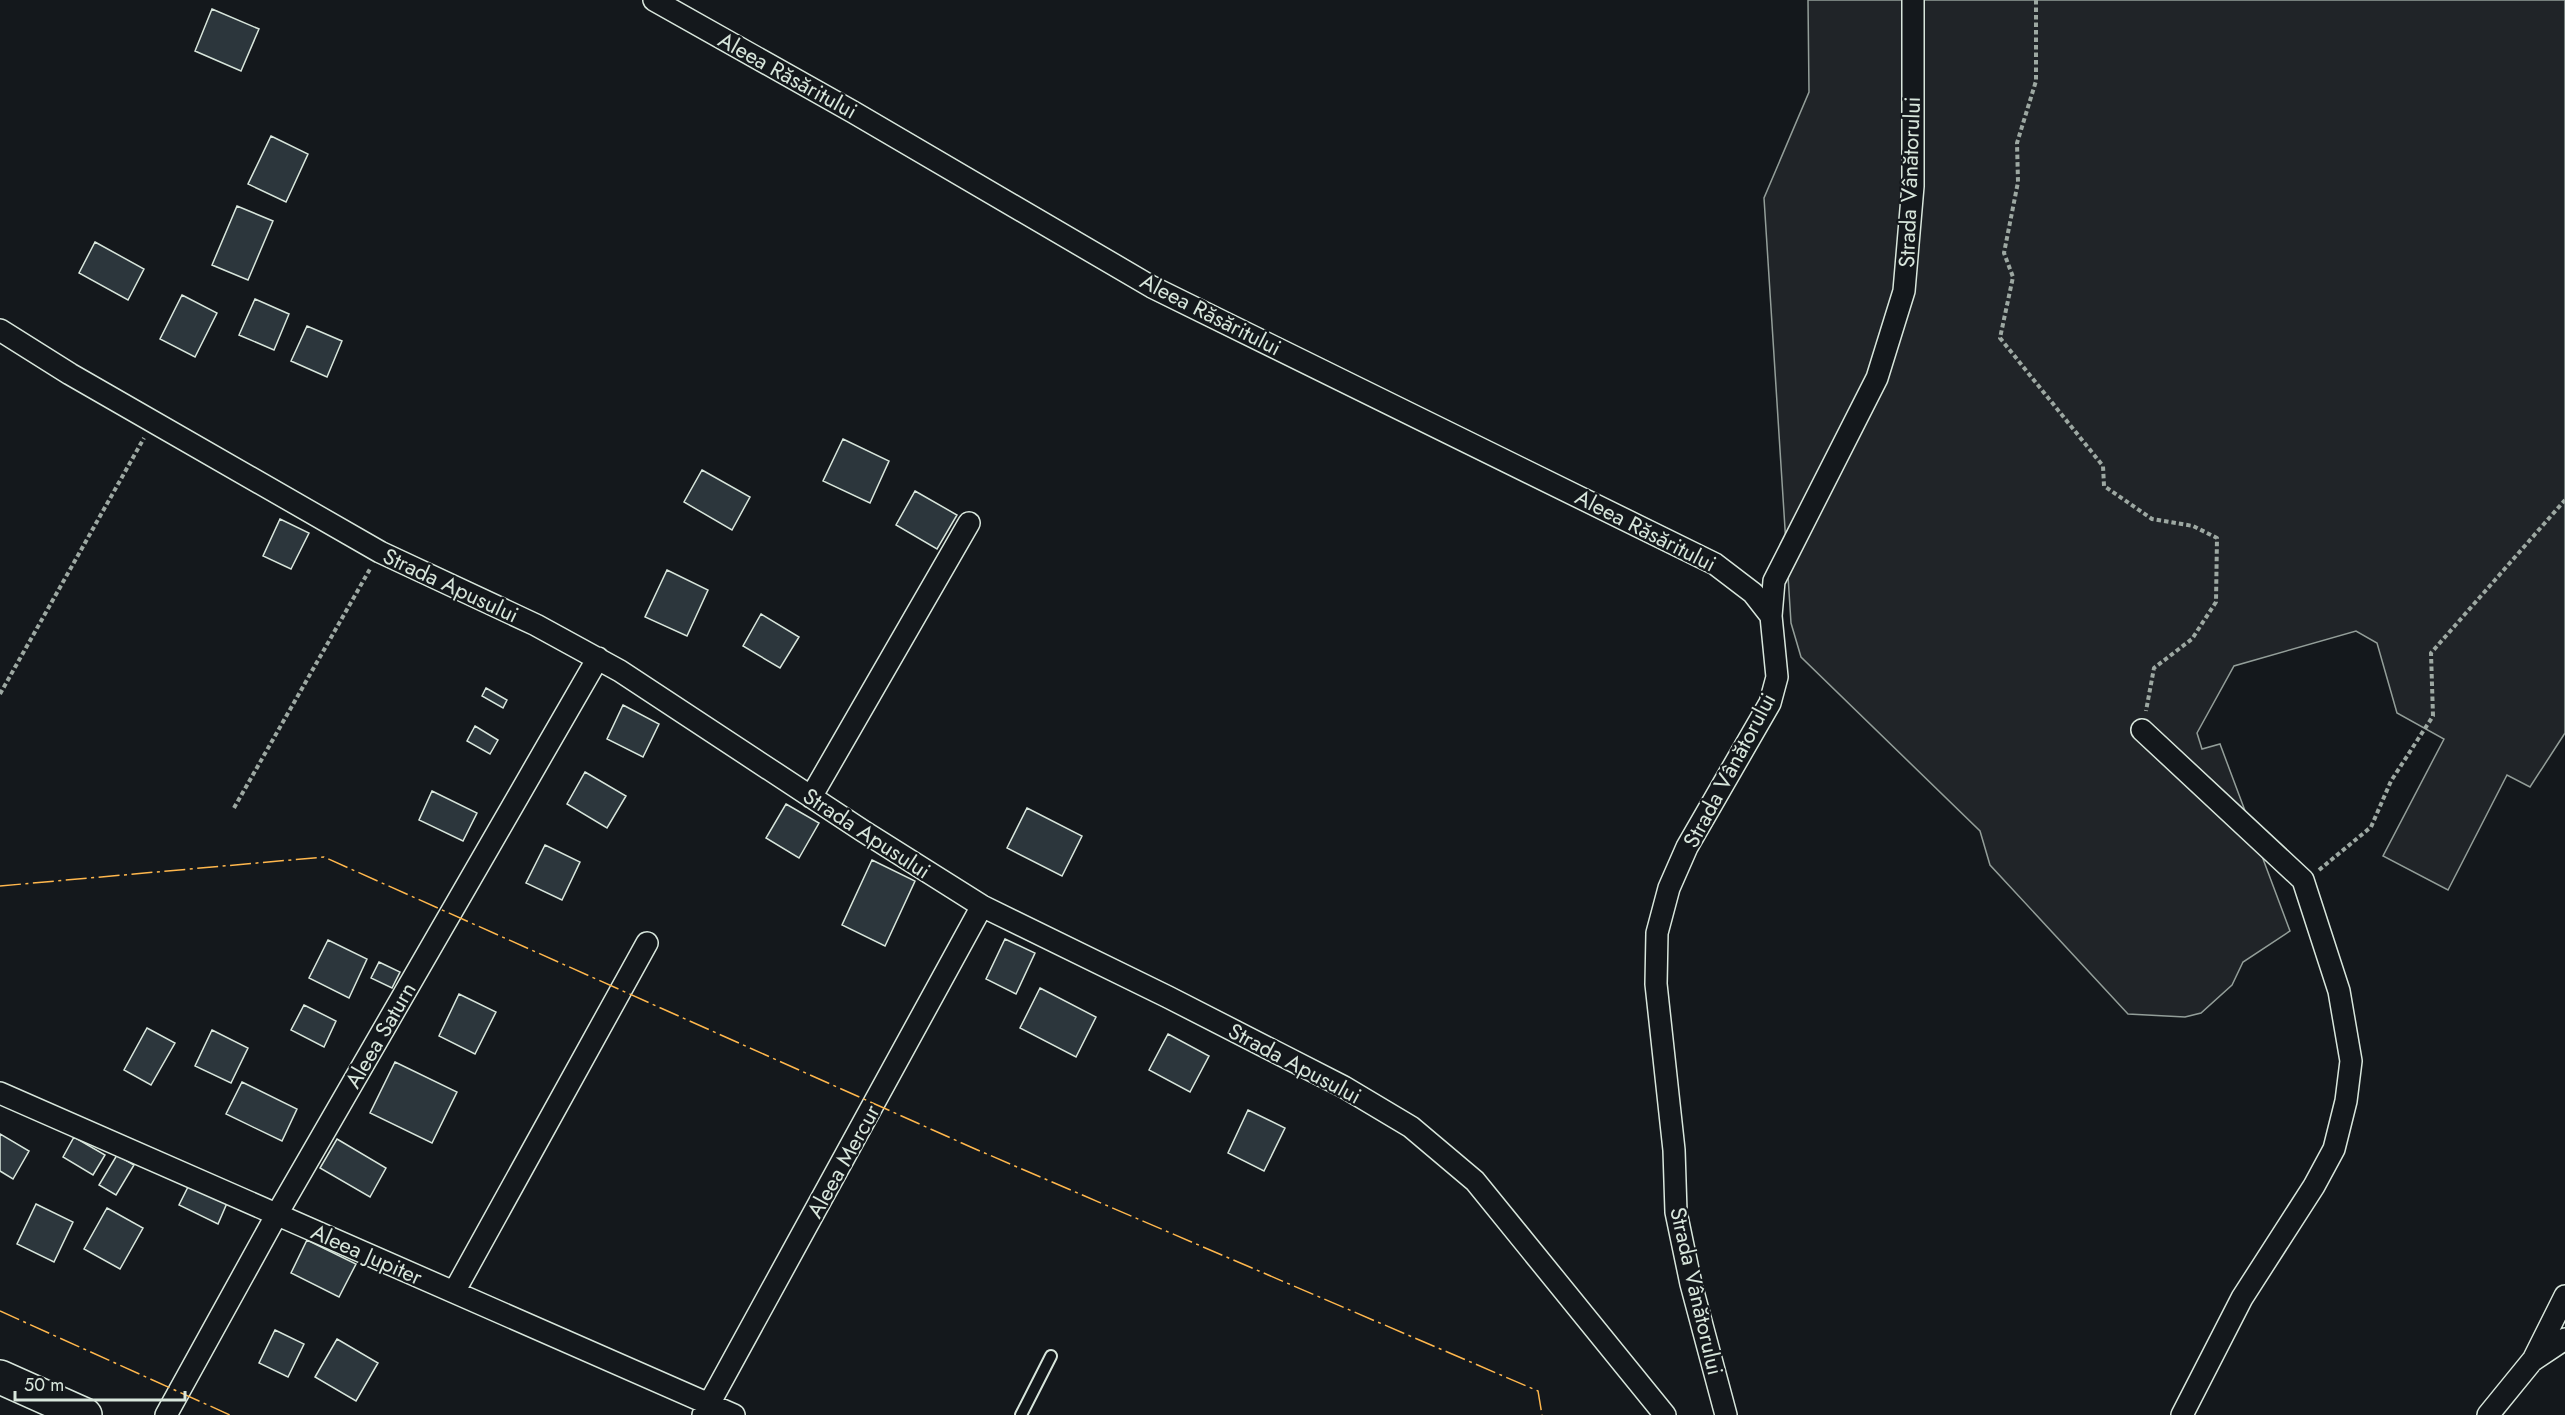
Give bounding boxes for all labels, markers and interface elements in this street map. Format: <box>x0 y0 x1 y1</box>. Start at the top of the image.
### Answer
street label: Aleea Răsăritului <box>713 24 863 126</box>
street label: Strada Vânătorului <box>1890 96 1928 268</box>
street label: Aleea Răsăritului <box>1135 265 1287 363</box>
street label: Aleea Răsăritului <box>1570 481 1722 579</box>
street label: Strada Apusului <box>378 540 524 630</box>
street label: Strada Vânătorului <box>1675 687 1783 853</box>
street label: Strada Apusului <box>797 780 937 886</box>
street label: Aleea Saturn <box>337 976 423 1094</box>
street label: Strada Apusului <box>1223 1014 1367 1112</box>
street label: Aleea Mercur <box>799 1098 888 1224</box>
street label: Strada Vânătorului <box>1662 1204 1732 1378</box>
street label: Aleea Jupiter <box>306 1215 428 1293</box>
scale bar <box>15 1364 184 1402</box>
text: 50 m <box>24 1372 64 1398</box>

